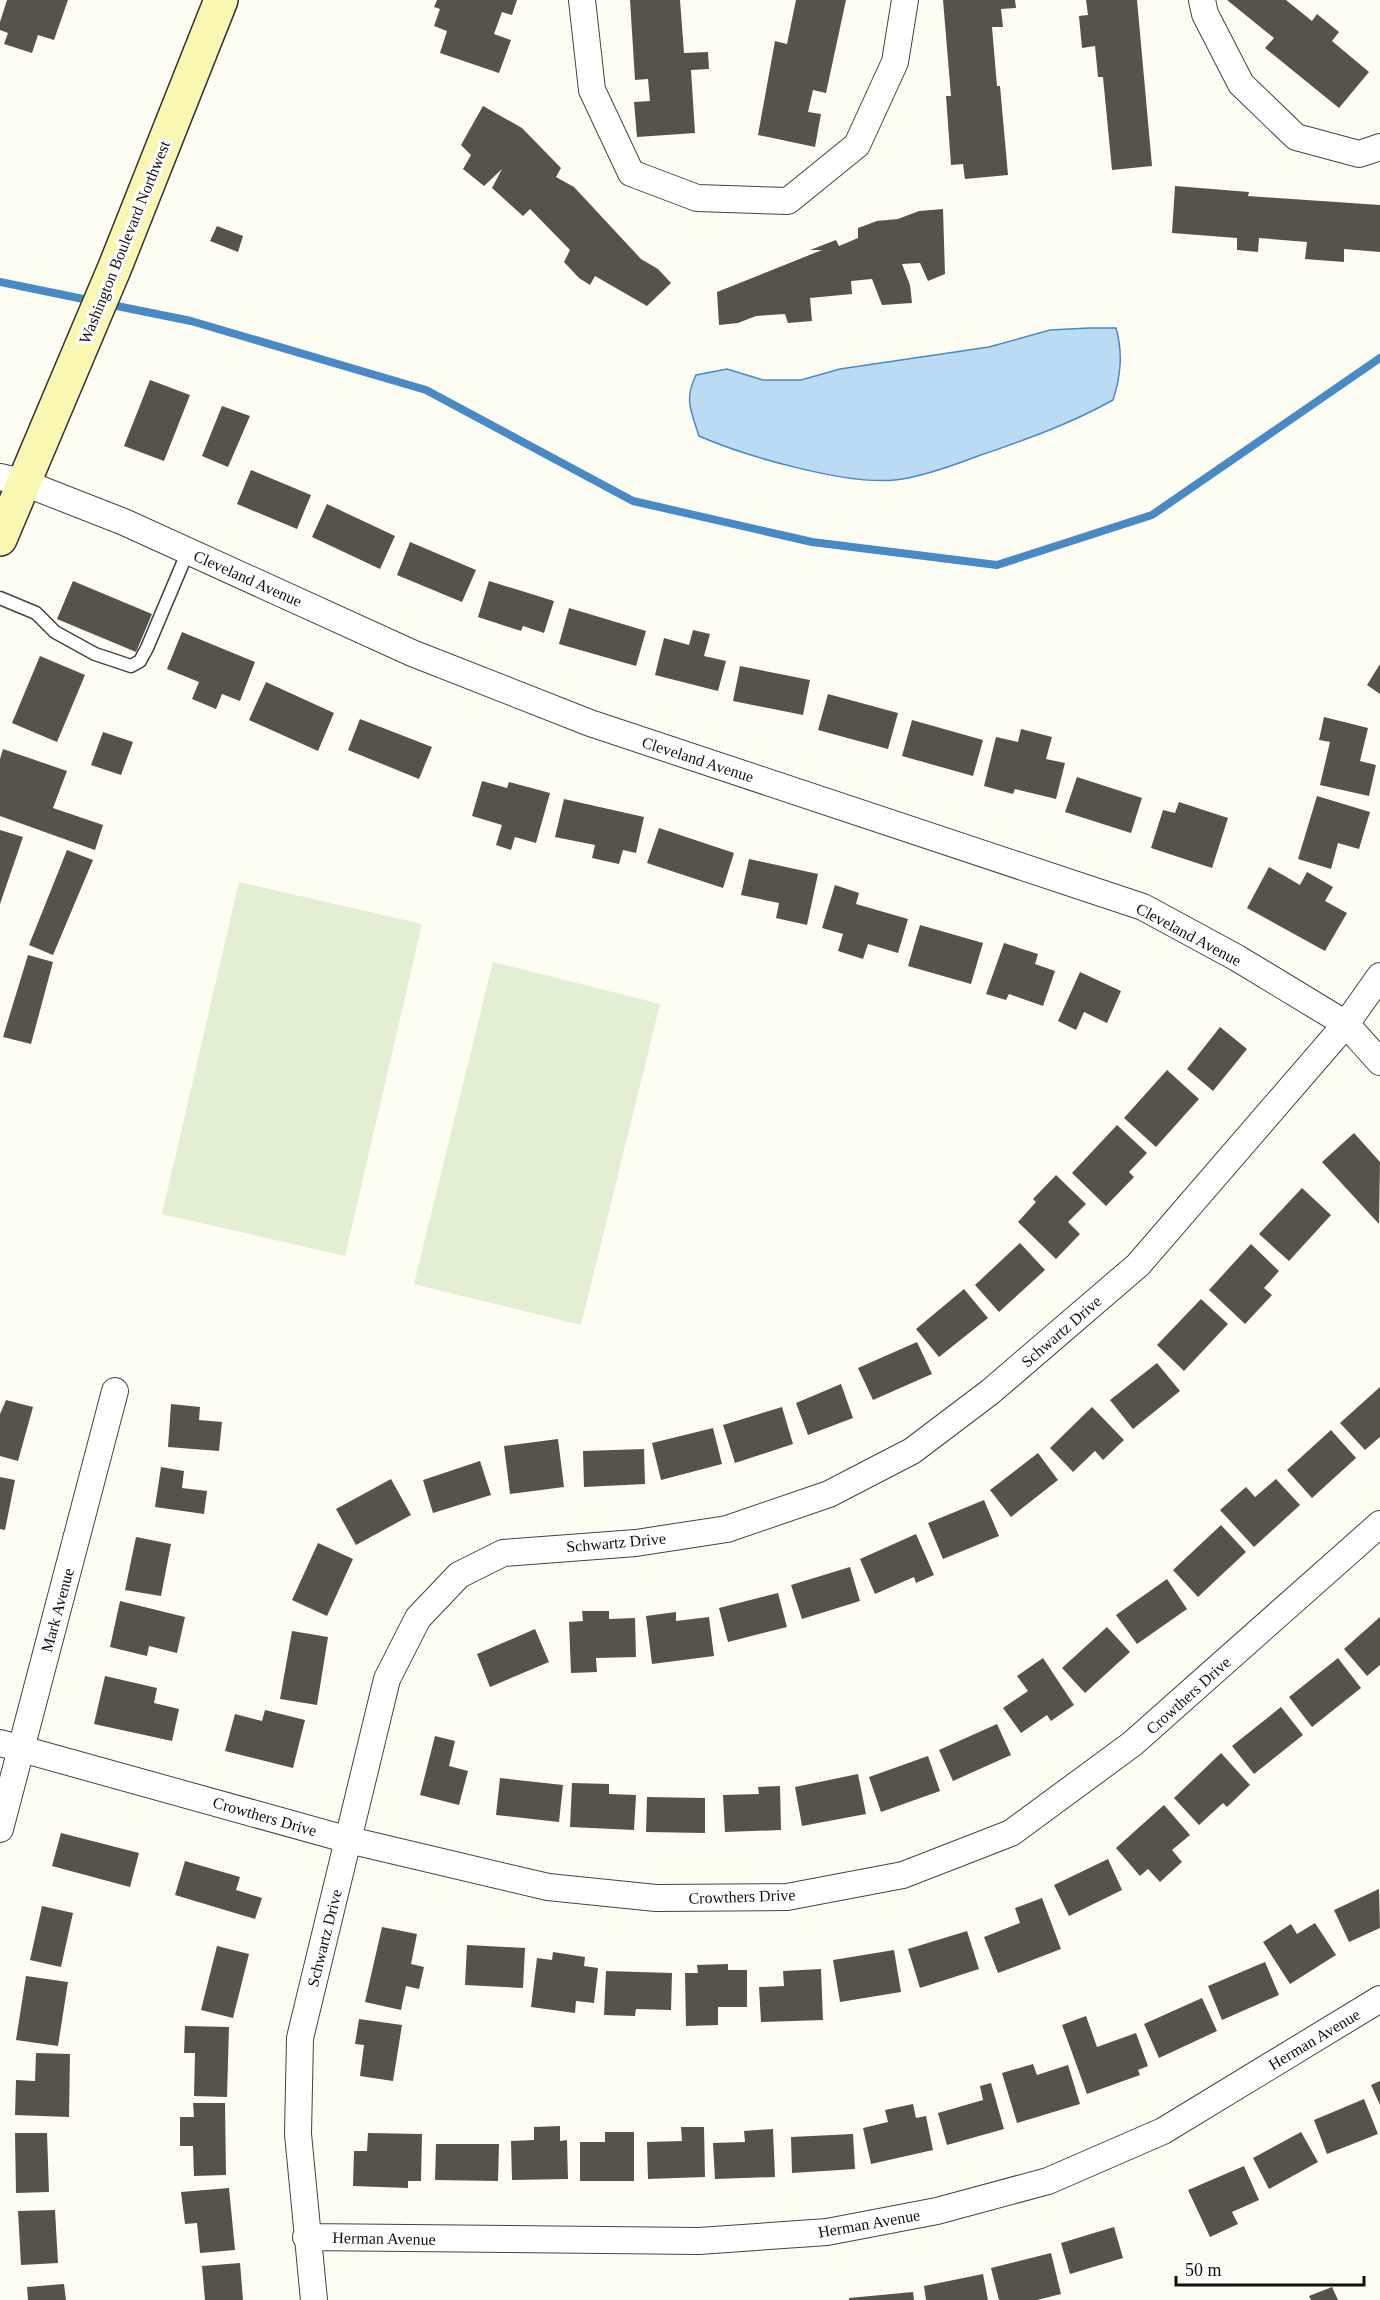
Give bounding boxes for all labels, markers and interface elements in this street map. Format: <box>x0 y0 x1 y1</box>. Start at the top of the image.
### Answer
street label: Washington Boulevard Northwest <box>76 138 174 347</box>
street label: Cleveland Avenue <box>191 547 304 610</box>
street label: Cleveland Avenue <box>640 733 756 786</box>
street label: Cleveland Avenue <box>1133 900 1244 969</box>
street label: Schwartz Drive <box>1018 1292 1105 1371</box>
street label: Schwartz Drive <box>566 1530 667 1555</box>
street label: Mark Avenue <box>38 1566 77 1654</box>
street label: Crowthers Drive <box>1143 1653 1234 1738</box>
street label: Crowthers Drive <box>211 1794 319 1839</box>
street label: Crowthers Drive <box>688 1886 796 1907</box>
street label: Schwartz Drive <box>304 1888 345 1989</box>
street label: Herman Avenue <box>1266 2006 1363 2073</box>
street label: Herman Avenue <box>817 2206 921 2241</box>
street label: Herman Avenue <box>332 2229 436 2248</box>
scale bar <box>1176 2249 1364 2287</box>
text: 50 m <box>1185 2260 1222 2280</box>

